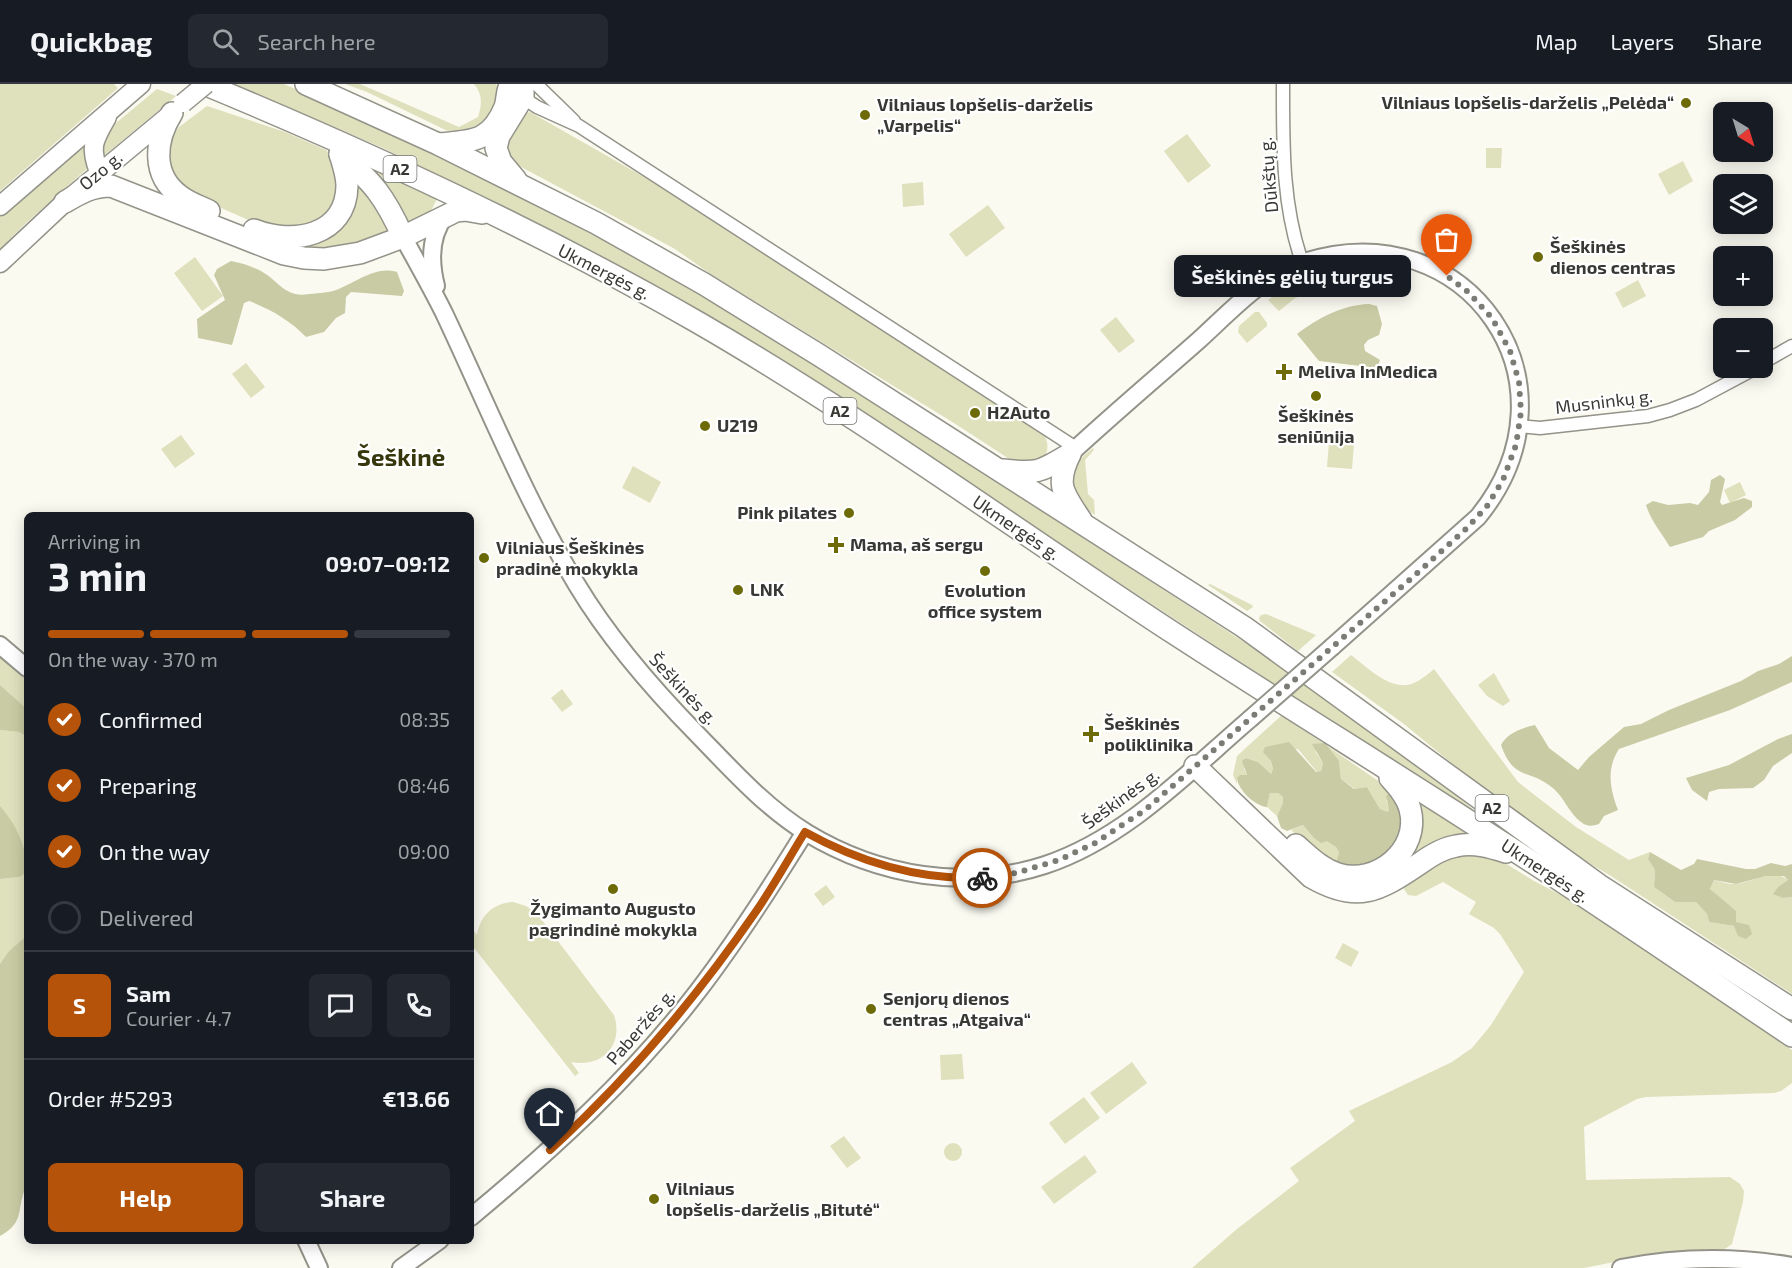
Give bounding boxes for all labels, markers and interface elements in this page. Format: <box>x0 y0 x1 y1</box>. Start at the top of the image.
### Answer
search box <box>188 14 608 68</box>
text: Quickbag <box>30 24 152 58</box>
icon: search <box>209 25 242 58</box>
text: Search here <box>257 28 376 54</box>
text: Map <box>1535 29 1577 54</box>
text: Layers <box>1610 29 1674 54</box>
text: Share <box>1707 29 1762 54</box>
place label: Vilniaus lopšelis-darželis „Pelėda“ <box>1381 91 1674 113</box>
place label: Vilniaus lopšelis-darželis „Varpelis“ <box>877 93 1093 136</box>
marker: Vilniaus lopšelis-darželis „Pelėda“ <box>1679 96 1693 110</box>
north arrow <box>1713 102 1773 162</box>
map controls <box>1713 102 1773 378</box>
marker: Vilniaus lopšelis-darželis „Varpelis“ <box>858 108 872 122</box>
street label: Dūkštų g. <box>1254 136 1282 214</box>
street label: Ozo g. <box>74 146 126 195</box>
road number: A2 <box>384 156 416 182</box>
button: layers <box>1713 174 1773 234</box>
pin <box>1421 214 1472 276</box>
icon: bag <box>1430 223 1463 256</box>
place label: Šeškinės dienos centras <box>1550 235 1676 278</box>
street label: Ukmergės g. <box>555 238 654 304</box>
button: + <box>1713 246 1773 306</box>
marker: Šeškinės dienos centras <box>1531 250 1545 264</box>
callout: Šeškinės gėlių turgus <box>1174 255 1411 297</box>
text: Šeškinės gėlių turgus <box>1192 264 1393 288</box>
button: − <box>1713 318 1773 378</box>
place label: Meliva InMedica <box>1298 360 1438 382</box>
marker: Meliva InMedica <box>1275 363 1293 381</box>
street label: Musninkų g. <box>1554 384 1654 418</box>
marker: Šeškinės seniūnija <box>1309 389 1323 403</box>
road number: A2 <box>824 398 856 424</box>
place label: H2Auto <box>987 401 1050 423</box>
place label: Šeškinės seniūnija <box>1277 404 1355 447</box>
marker: H2Auto <box>968 406 982 420</box>
place label: U219 <box>717 414 758 436</box>
marker: U219 <box>698 419 712 433</box>
district label: Šeškinė <box>357 442 445 471</box>
street label: Ukmergės g. <box>969 490 1064 564</box>
place label: Pink pilates <box>737 501 837 523</box>
marker: Pink pilates <box>842 506 856 520</box>
text: Arriving in <box>48 529 141 553</box>
place label: Mama, aš sergu <box>850 533 983 555</box>
place label: Vilniaus Šeškinės pradinė mokykla <box>496 536 644 579</box>
marker: Mama, aš sergu <box>827 536 845 554</box>
text: 09:07–09:12 <box>325 550 450 576</box>
marker: Vilniaus Šeškinės pradinė mokykla <box>477 551 491 565</box>
text: 3 min <box>48 552 147 599</box>
marker: Evolution office system <box>978 564 992 578</box>
place label: LNK <box>750 578 785 600</box>
place label: Evolution office system <box>928 579 1042 622</box>
marker: LNK <box>731 583 745 597</box>
text: On the way · 370 m <box>48 647 218 671</box>
street label: Šeškinės g. <box>645 648 722 729</box>
icon: check <box>48 703 81 736</box>
text: Confirmed <box>99 706 203 732</box>
text: 08:35 <box>399 707 450 731</box>
place label: Šeškinės poliklinika <box>1104 712 1193 755</box>
marker: Šeškinės poliklinika <box>1082 725 1100 743</box>
street label: Šeškinės g. <box>1078 763 1163 834</box>
icon: check <box>48 769 81 802</box>
text: Preparing <box>99 772 197 798</box>
text: 08:46 <box>397 773 450 797</box>
road number: A2 <box>1476 795 1508 821</box>
street label: Ukmergės g. <box>1497 834 1594 907</box>
icon: check <box>48 835 81 868</box>
text: On the way <box>99 838 210 864</box>
text: 09:00 <box>398 839 450 863</box>
courier <box>952 848 1012 908</box>
icon: bike <box>966 862 999 895</box>
marker: Žygimanto Augusto pagrindinė mokykla <box>606 882 620 896</box>
place label: Žygimanto Augusto pagrindinė mokykla <box>529 897 697 940</box>
text: Delivered <box>99 904 194 930</box>
button: chat <box>309 974 372 1037</box>
button: phone <box>387 974 450 1037</box>
text: Sam <box>126 980 171 1006</box>
street label: Paberžės g. <box>601 984 679 1069</box>
place label: Senjorų dienos centras „Atgaiva“ <box>883 987 1031 1030</box>
text: S <box>73 992 86 1018</box>
marker: Senjorų dienos centras „Atgaiva“ <box>864 1002 878 1016</box>
text: Courier · 4.7 <box>126 1006 232 1030</box>
text: Order #5293 <box>48 1085 173 1111</box>
text: €13.66 <box>383 1085 450 1111</box>
pin <box>524 1088 575 1150</box>
icon: home <box>533 1097 566 1130</box>
button: Help <box>48 1163 243 1232</box>
button: Share <box>255 1163 450 1232</box>
place label: Vilniaus lopšelis-darželis „Bitutė“ <box>666 1177 880 1220</box>
marker: Vilniaus lopšelis-darželis „Bitutė“ <box>647 1192 661 1206</box>

